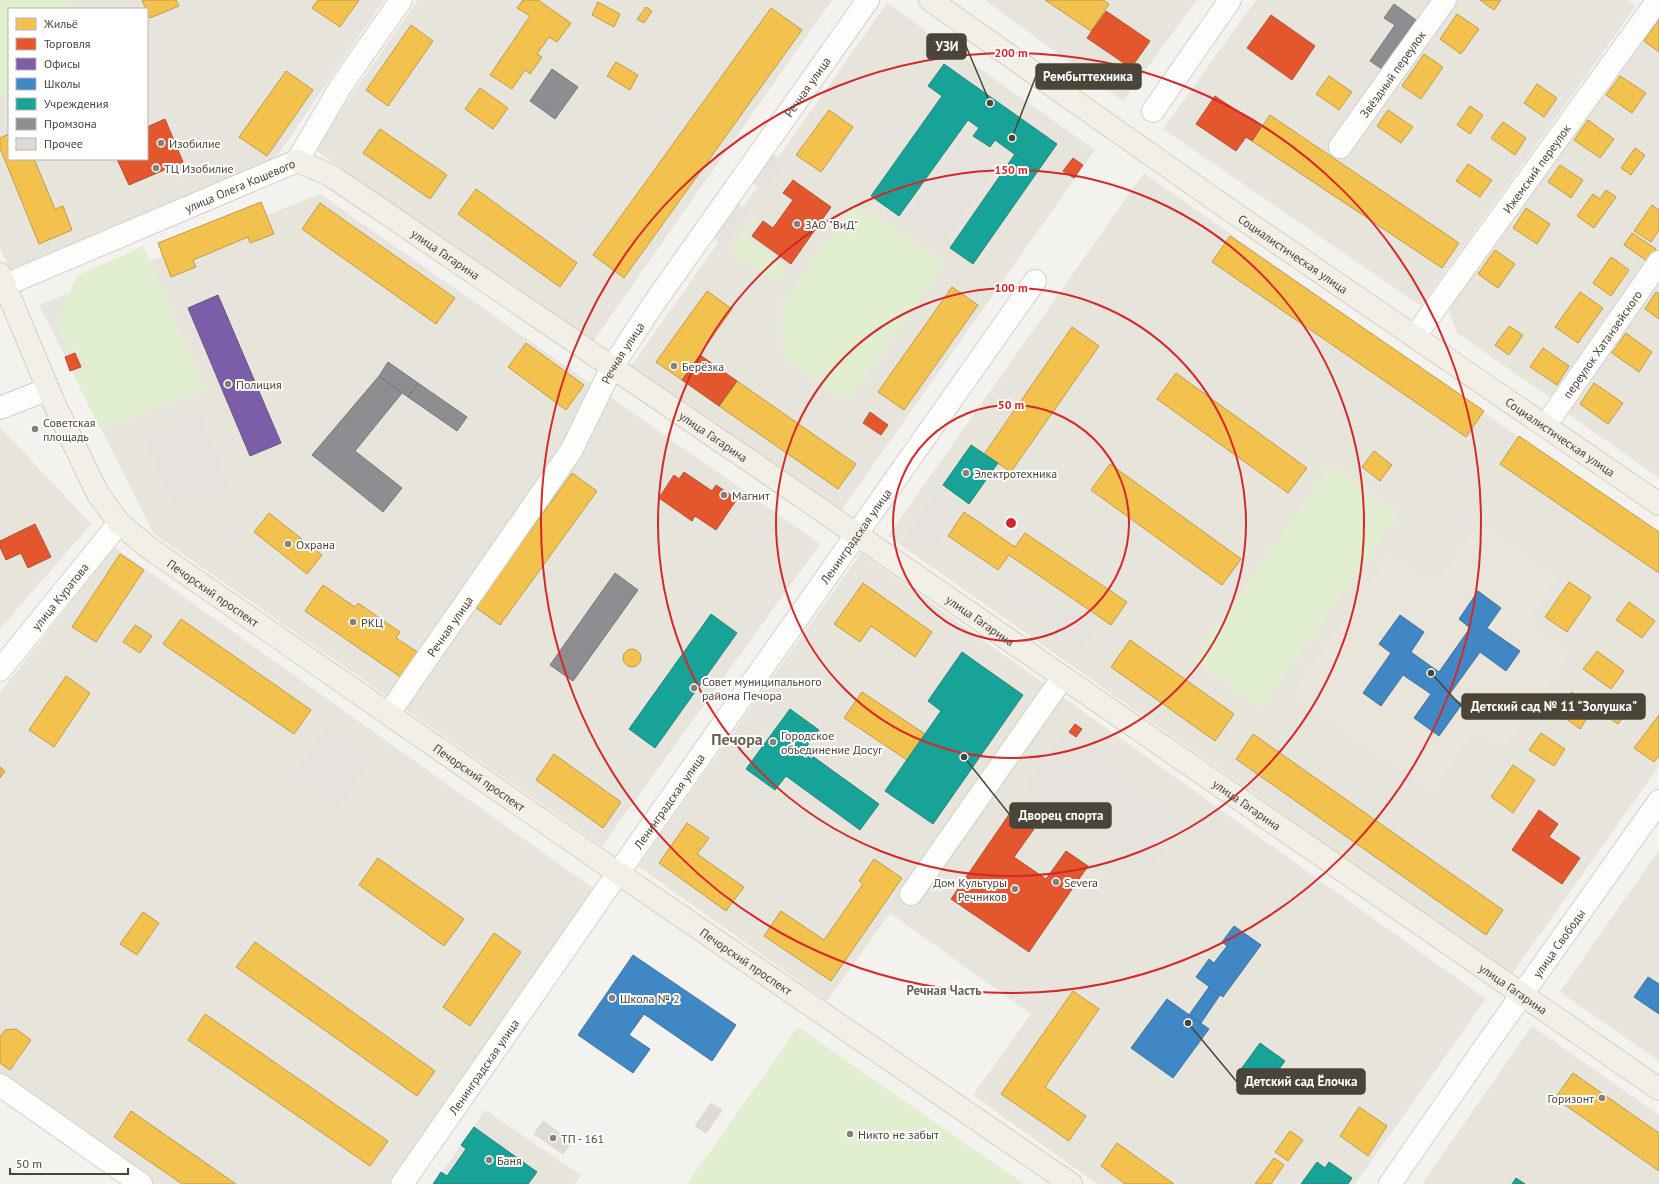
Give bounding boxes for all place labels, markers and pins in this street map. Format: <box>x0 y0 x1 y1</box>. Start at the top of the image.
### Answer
callout: УЗИ <box>927 34 966 59</box>
callout: Рембыттехника <box>1036 64 1141 89</box>
place label: Изобилие <box>169 136 221 151</box>
marker: Изобилие <box>156 138 166 148</box>
place label: ТЦ Изобилие <box>164 161 234 176</box>
marker: ТЦ Изобилие <box>151 163 161 173</box>
place label: ЗАО "ВиД" <box>805 217 858 232</box>
marker: ЗАО "ВиД" <box>792 219 802 229</box>
place label: Берёзка <box>682 359 724 374</box>
marker: Берёзка <box>669 361 679 371</box>
place label: Полиция <box>236 377 282 392</box>
marker: Полиция <box>223 379 233 389</box>
place label: Советская площадь <box>43 415 95 444</box>
marker: Советская площадь <box>30 424 40 434</box>
place label: Электротехника <box>974 466 1057 481</box>
marker: Электротехника <box>961 468 971 478</box>
place label: Магнит <box>732 488 770 503</box>
marker: Магнит <box>719 490 729 500</box>
centre of rings <box>1004 516 1018 530</box>
place label: Охрана <box>296 537 335 552</box>
marker: Охрана <box>283 539 293 549</box>
place label: РКЦ <box>361 615 383 630</box>
marker: РКЦ <box>348 617 358 627</box>
place label: Совет муниципального района Печора <box>702 674 822 703</box>
marker: Совет муниципального района Печора <box>689 683 699 693</box>
callout: Детский сад № 11 "Золушка" <box>1462 694 1645 719</box>
place label: Городское объединение Досуг <box>781 728 883 757</box>
marker: Городское объединение Досуг <box>768 737 778 747</box>
callout: Дворец спорта <box>1010 803 1111 828</box>
place label: Дом Культуры Речников <box>933 875 1007 904</box>
place label: Severa <box>1064 875 1098 890</box>
marker: Severa <box>1051 877 1061 887</box>
marker: Дом Культуры Речников <box>1010 884 1020 894</box>
place label: Школа № 2 <box>620 991 680 1006</box>
marker: Школа № 2 <box>607 993 617 1003</box>
callout: Детский сад Ёлочка <box>1237 1069 1365 1094</box>
place label: Горизонт <box>1548 1091 1594 1106</box>
marker: Горизонт <box>1597 1093 1607 1103</box>
place label: Никто не забыт <box>858 1127 939 1142</box>
marker: Никто не забыт <box>845 1129 855 1139</box>
place label: ТП - 161 <box>561 1131 604 1146</box>
marker: ТП - 161 <box>548 1133 558 1143</box>
place label: Баня <box>497 1153 522 1168</box>
marker: Баня <box>484 1155 494 1165</box>

